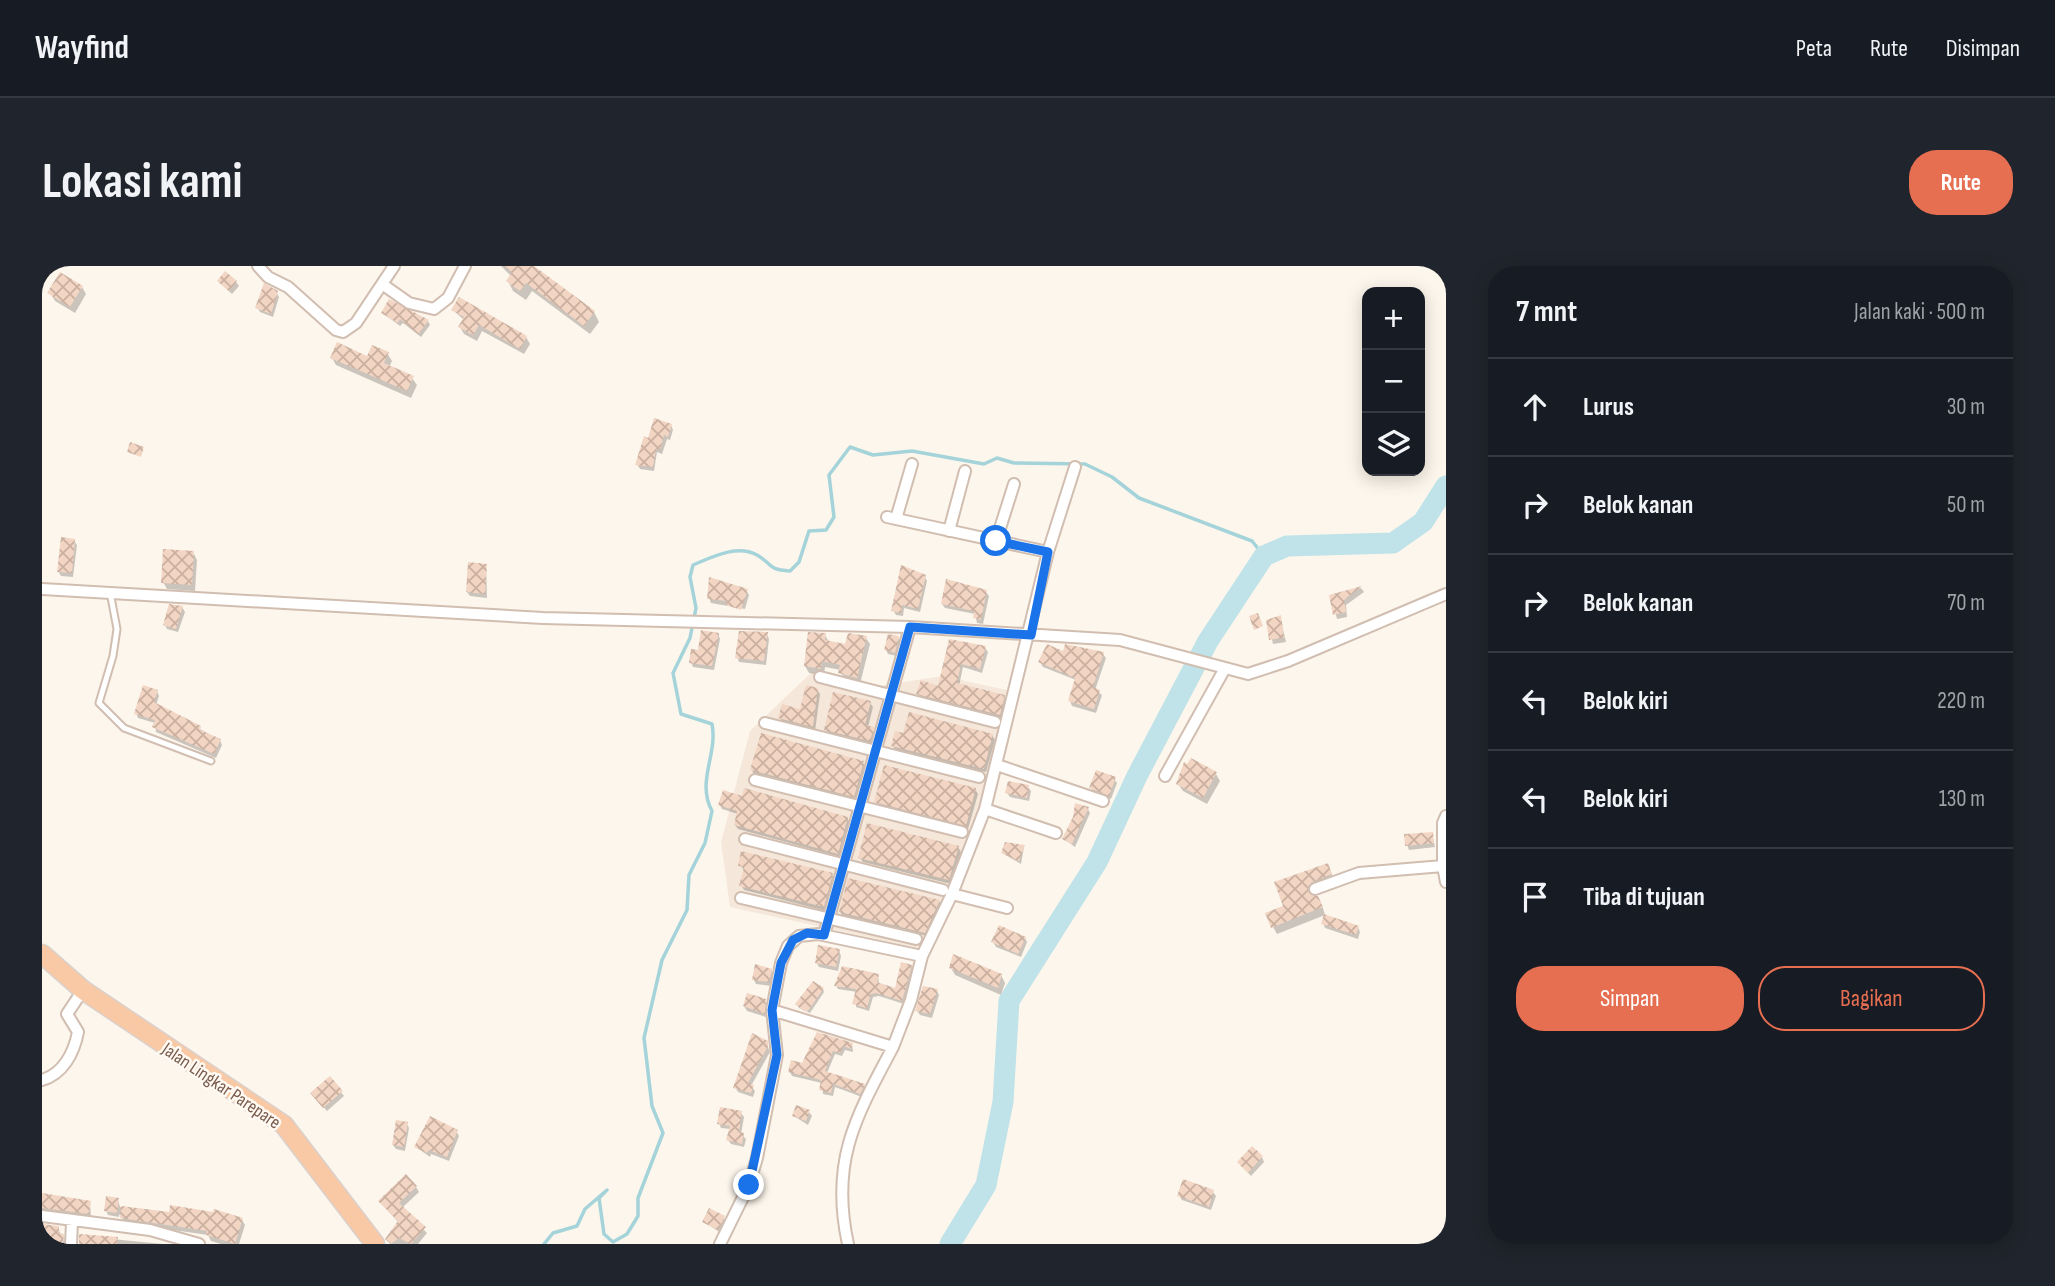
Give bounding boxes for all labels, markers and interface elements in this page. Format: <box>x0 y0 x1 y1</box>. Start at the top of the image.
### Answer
text: Wayfind <box>35 28 129 68</box>
text: Peta <box>1796 34 1832 63</box>
text: Rute <box>1870 34 1908 63</box>
text: Disimpan <box>1946 34 2020 63</box>
button: Rute <box>1909 150 2013 215</box>
text: Lokasi kami <box>42 153 242 212</box>
map controls <box>1362 287 1425 476</box>
button: + <box>1362 287 1425 350</box>
text: 7 mnt <box>1516 294 1577 330</box>
text: Jalan kaki · 500 m <box>1854 298 1985 326</box>
button: − <box>1362 350 1425 413</box>
icon: ahead <box>1516 388 1554 426</box>
text: Lurus <box>1583 392 1634 423</box>
text: 30 m <box>1947 393 1985 421</box>
button: layers <box>1362 413 1425 476</box>
icon: right <box>1516 486 1554 524</box>
text: Belok kanan <box>1583 490 1693 521</box>
text: 50 m <box>1947 491 1985 519</box>
route start <box>980 525 1011 556</box>
icon: right <box>1516 584 1554 622</box>
text: Belok kanan <box>1583 588 1693 619</box>
text: 70 m <box>1947 589 1985 617</box>
icon: left <box>1516 682 1554 720</box>
text: Belok kiri <box>1583 686 1668 717</box>
text: 220 m <box>1937 687 1985 715</box>
icon: left <box>1516 780 1554 818</box>
text: Belok kiri <box>1583 784 1668 815</box>
text: 130 m <box>1939 785 1985 813</box>
icon: arrive <box>1516 878 1554 916</box>
text: Tiba di tujuan <box>1583 882 1705 913</box>
button: Simpan <box>1516 966 1744 1031</box>
button: Bagikan <box>1758 966 1985 1031</box>
street label: Jalan Lingkar Parepare <box>157 1037 285 1134</box>
route end <box>733 1169 764 1200</box>

